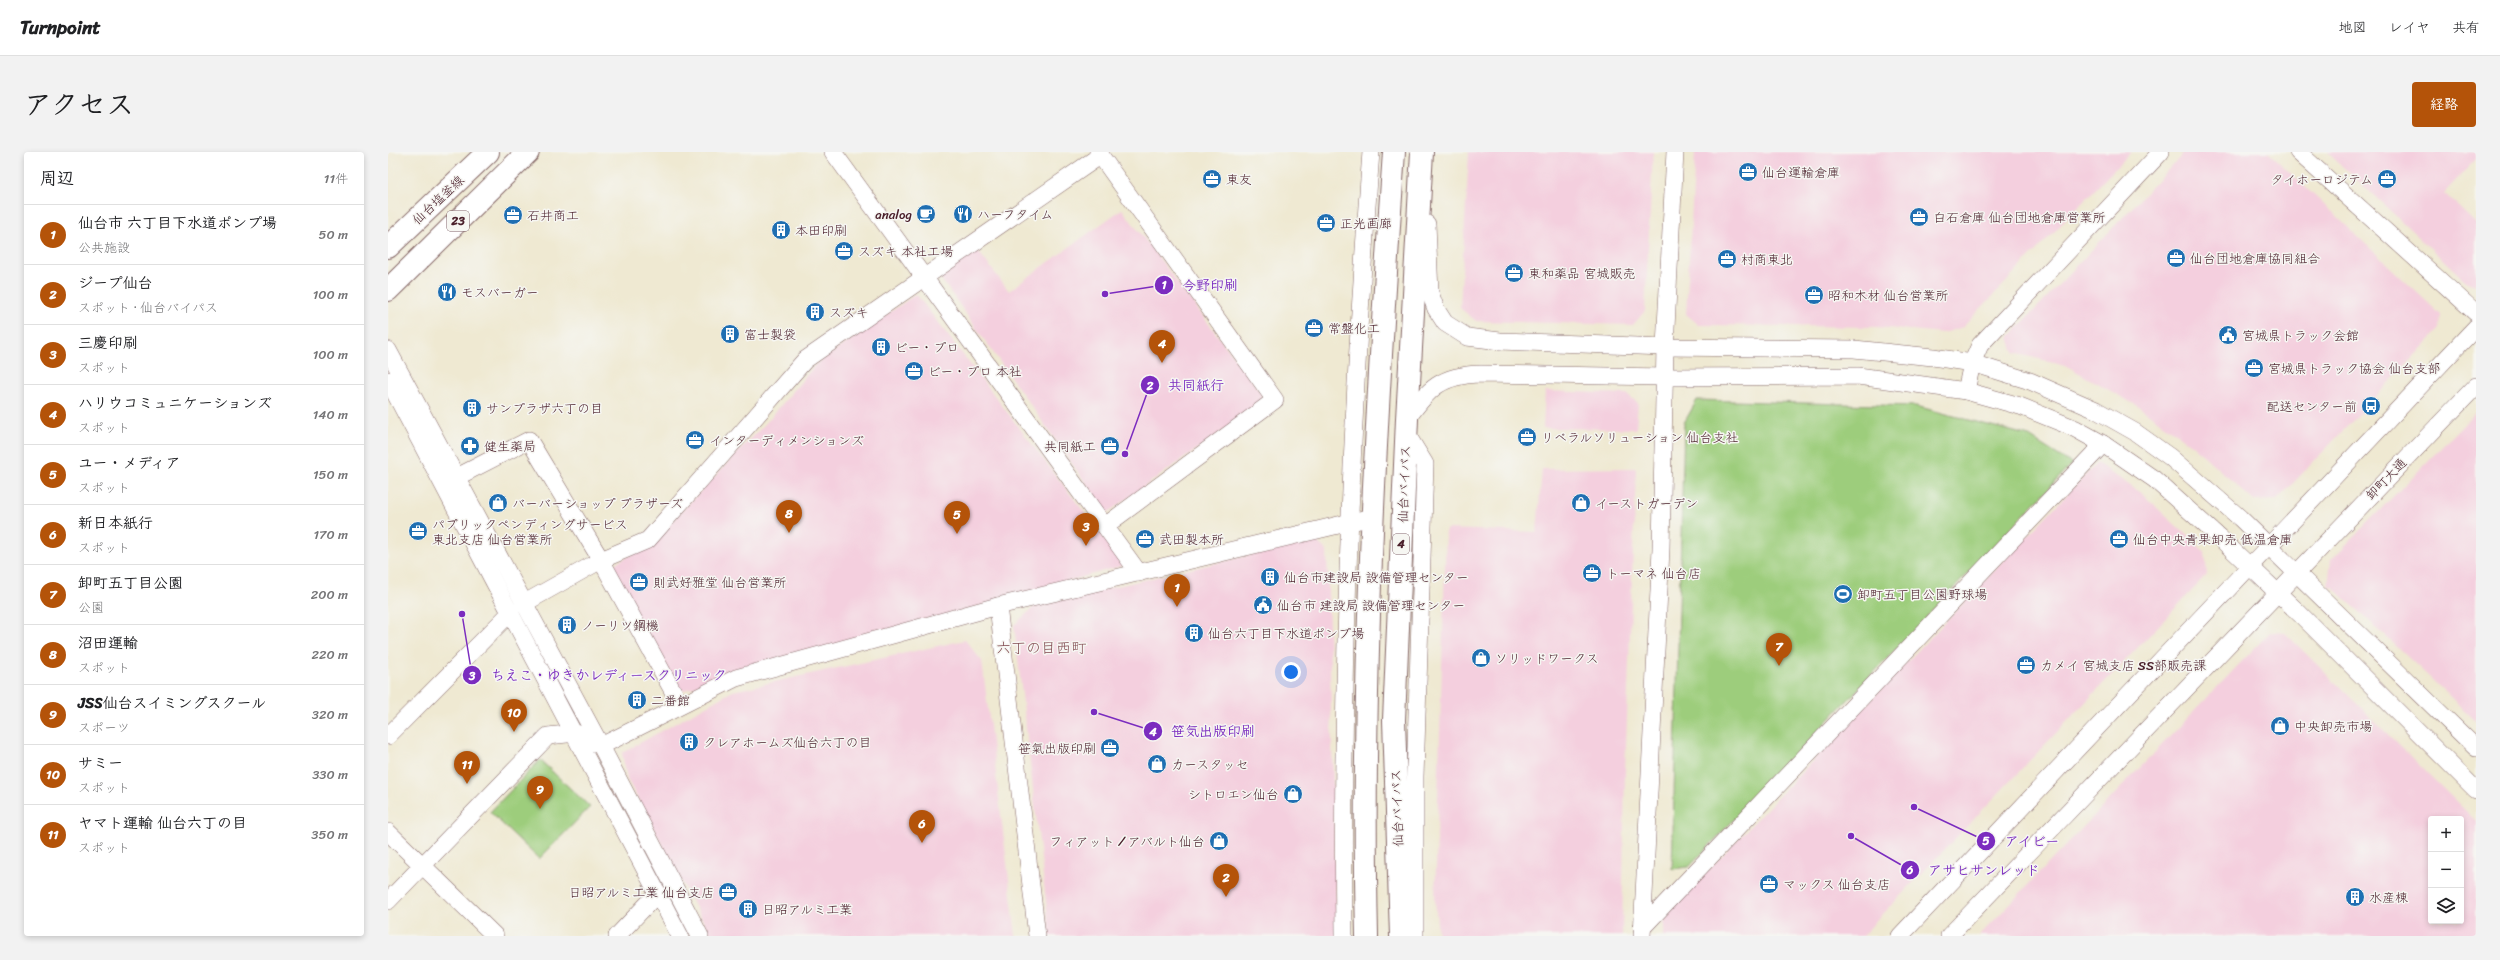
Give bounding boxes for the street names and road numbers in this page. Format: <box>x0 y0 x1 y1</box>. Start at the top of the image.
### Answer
street label: 仙台塩釜線 <box>406 169 470 231</box>
road number: 23 <box>447 211 469 231</box>
street label: 仙台バイパス <box>1391 445 1417 523</box>
street label: 卸町大通 <box>2360 452 2412 506</box>
road number: 4 <box>1393 534 1409 554</box>
street label: 仙台バイパス <box>1384 769 1410 847</box>

